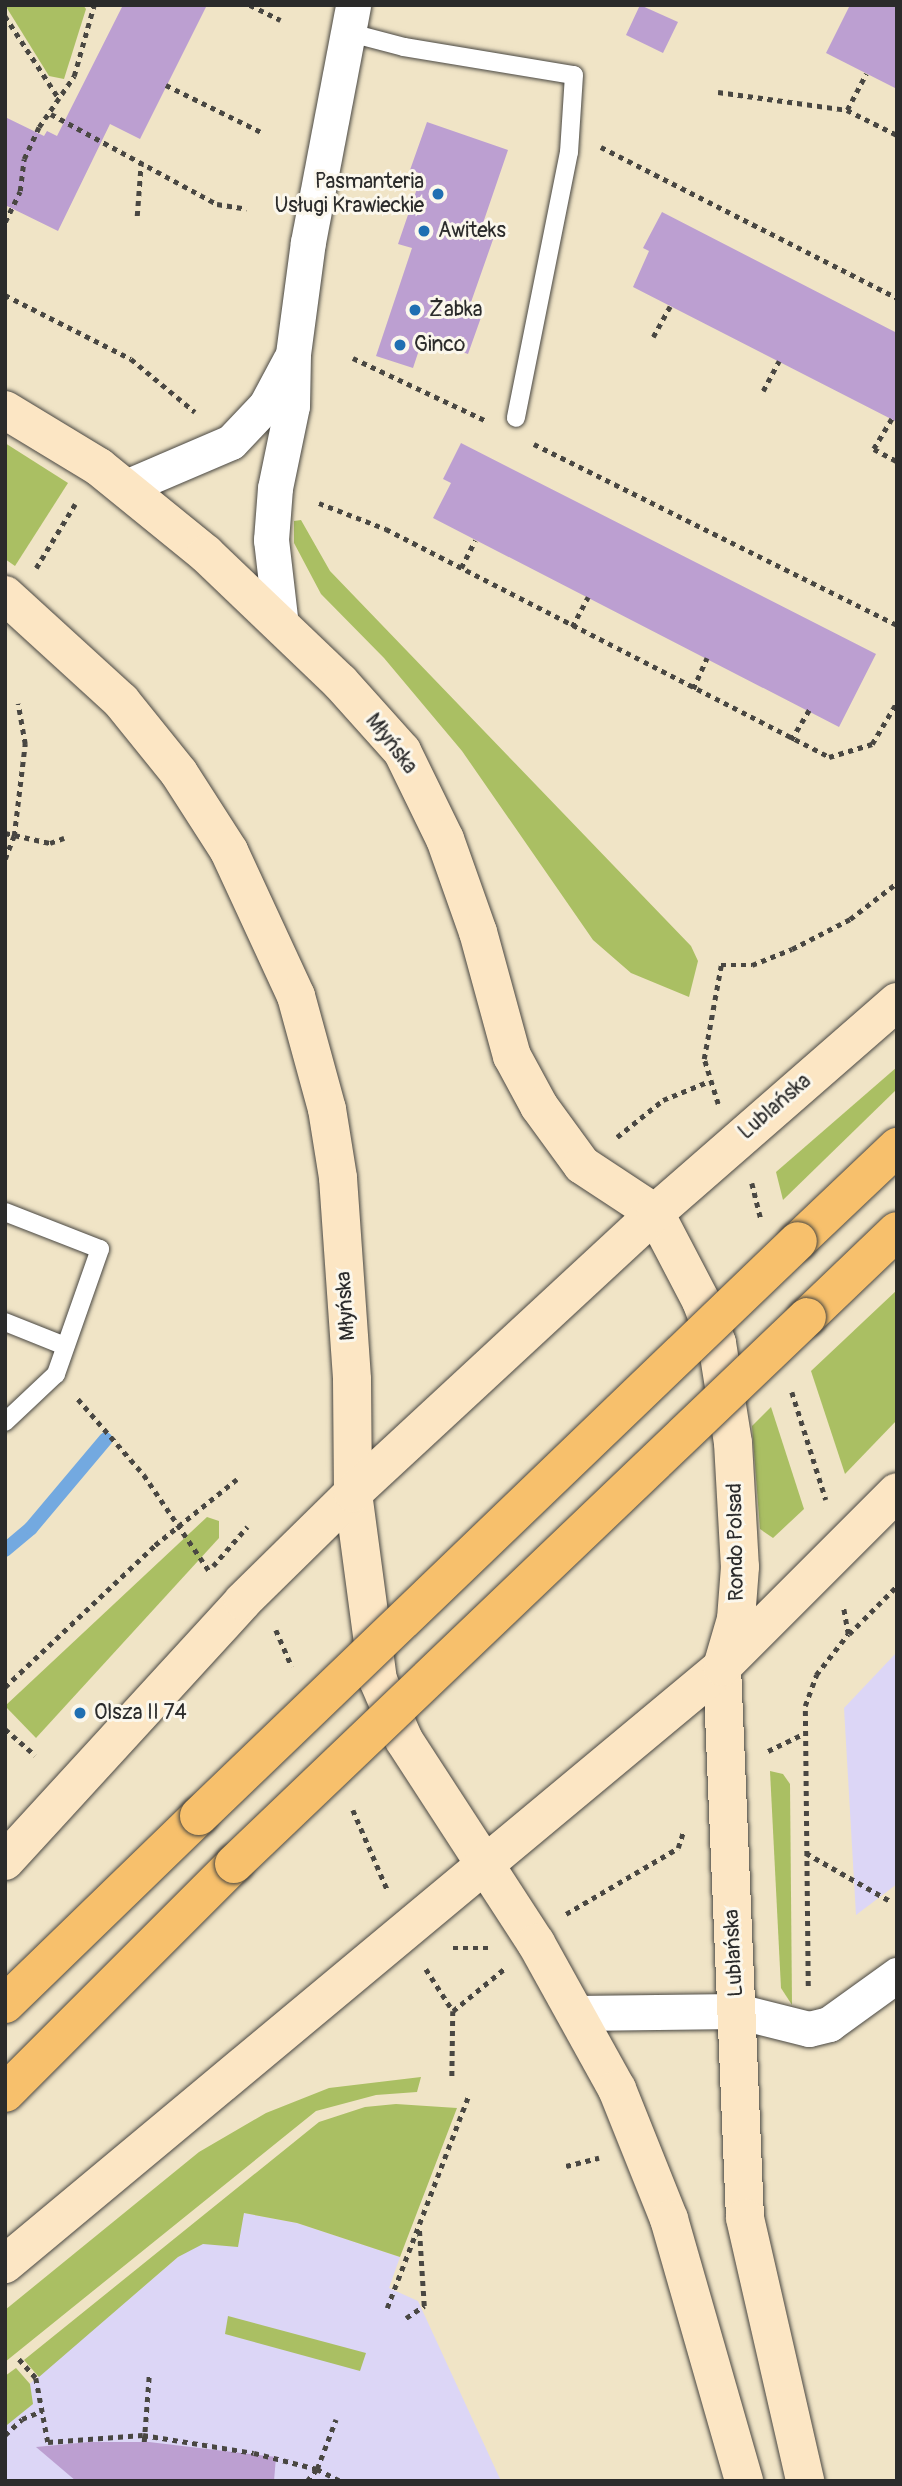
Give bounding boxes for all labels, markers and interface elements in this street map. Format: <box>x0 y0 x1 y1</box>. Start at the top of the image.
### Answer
place label: Pasmanteria Usługi Krawieckie <box>274 169 424 219</box>
marker: Pasmanteria Usługi Krawieckie <box>430 186 446 202</box>
place label: Awiteks <box>438 218 506 244</box>
marker: Awiteks <box>416 223 432 239</box>
place label: Żabka <box>429 297 483 323</box>
marker: Żabka <box>407 302 423 318</box>
place label: Ginco <box>414 332 465 358</box>
marker: Ginco <box>392 337 408 353</box>
street label: Młyńska <box>360 709 422 779</box>
street label: Lublańska <box>734 1069 816 1145</box>
street label: Młyńska <box>331 1271 361 1341</box>
street label: Rondo Polsad <box>722 1483 750 1601</box>
place label: Olsza II 74 <box>94 1700 187 1726</box>
marker: Olsza II 74 <box>72 1705 88 1721</box>
street label: Lublańska <box>719 1909 749 1997</box>

